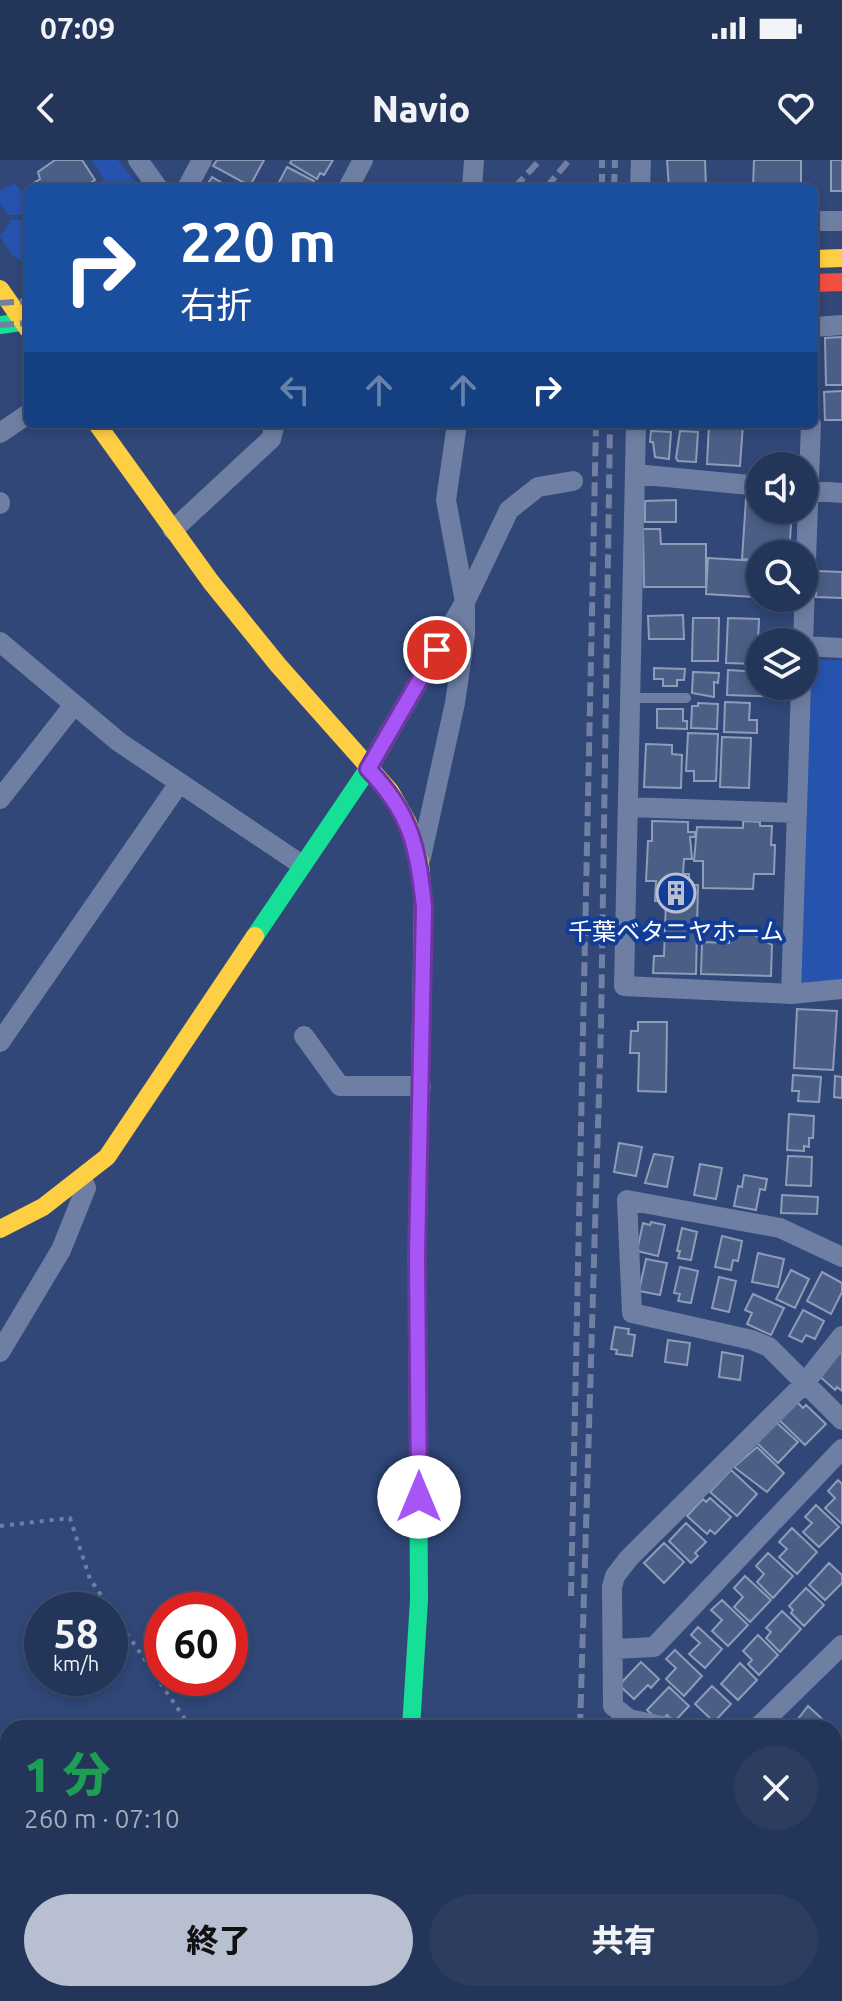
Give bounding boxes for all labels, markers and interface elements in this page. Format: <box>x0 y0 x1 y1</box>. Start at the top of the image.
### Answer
text: 07:09 <box>40 11 115 45</box>
icon: back <box>24 86 68 130</box>
icon: heart <box>774 86 818 130</box>
text: Navio <box>372 88 470 129</box>
text: 220 m <box>180 210 336 273</box>
icon: right <box>48 216 152 320</box>
text: 右折 <box>180 284 252 325</box>
icon: left <box>273 368 317 412</box>
icon: ahead <box>357 368 401 412</box>
icon: ahead <box>441 368 485 412</box>
icon: right <box>525 368 569 412</box>
map controls <box>746 452 818 700</box>
button: sound <box>746 452 818 524</box>
button: search <box>746 540 818 612</box>
pin <box>403 616 471 684</box>
icon: arrive <box>415 628 459 672</box>
button: layers <box>746 628 818 700</box>
building icon: 千葉ベタニヤホーム <box>655 872 697 914</box>
place label: 千葉ベタニヤホーム <box>568 918 784 945</box>
position arrow <box>377 1455 461 1539</box>
speed limit sign: 60 <box>144 1592 248 1696</box>
text: 58 <box>53 1611 99 1656</box>
text: km/h <box>53 1652 99 1675</box>
button: close <box>734 1746 818 1830</box>
text: 1 分 <box>24 1747 111 1801</box>
text: 260 m · 07:10 <box>24 1804 180 1833</box>
button: 終了 <box>24 1894 413 1986</box>
button: 共有 <box>429 1894 818 1986</box>

